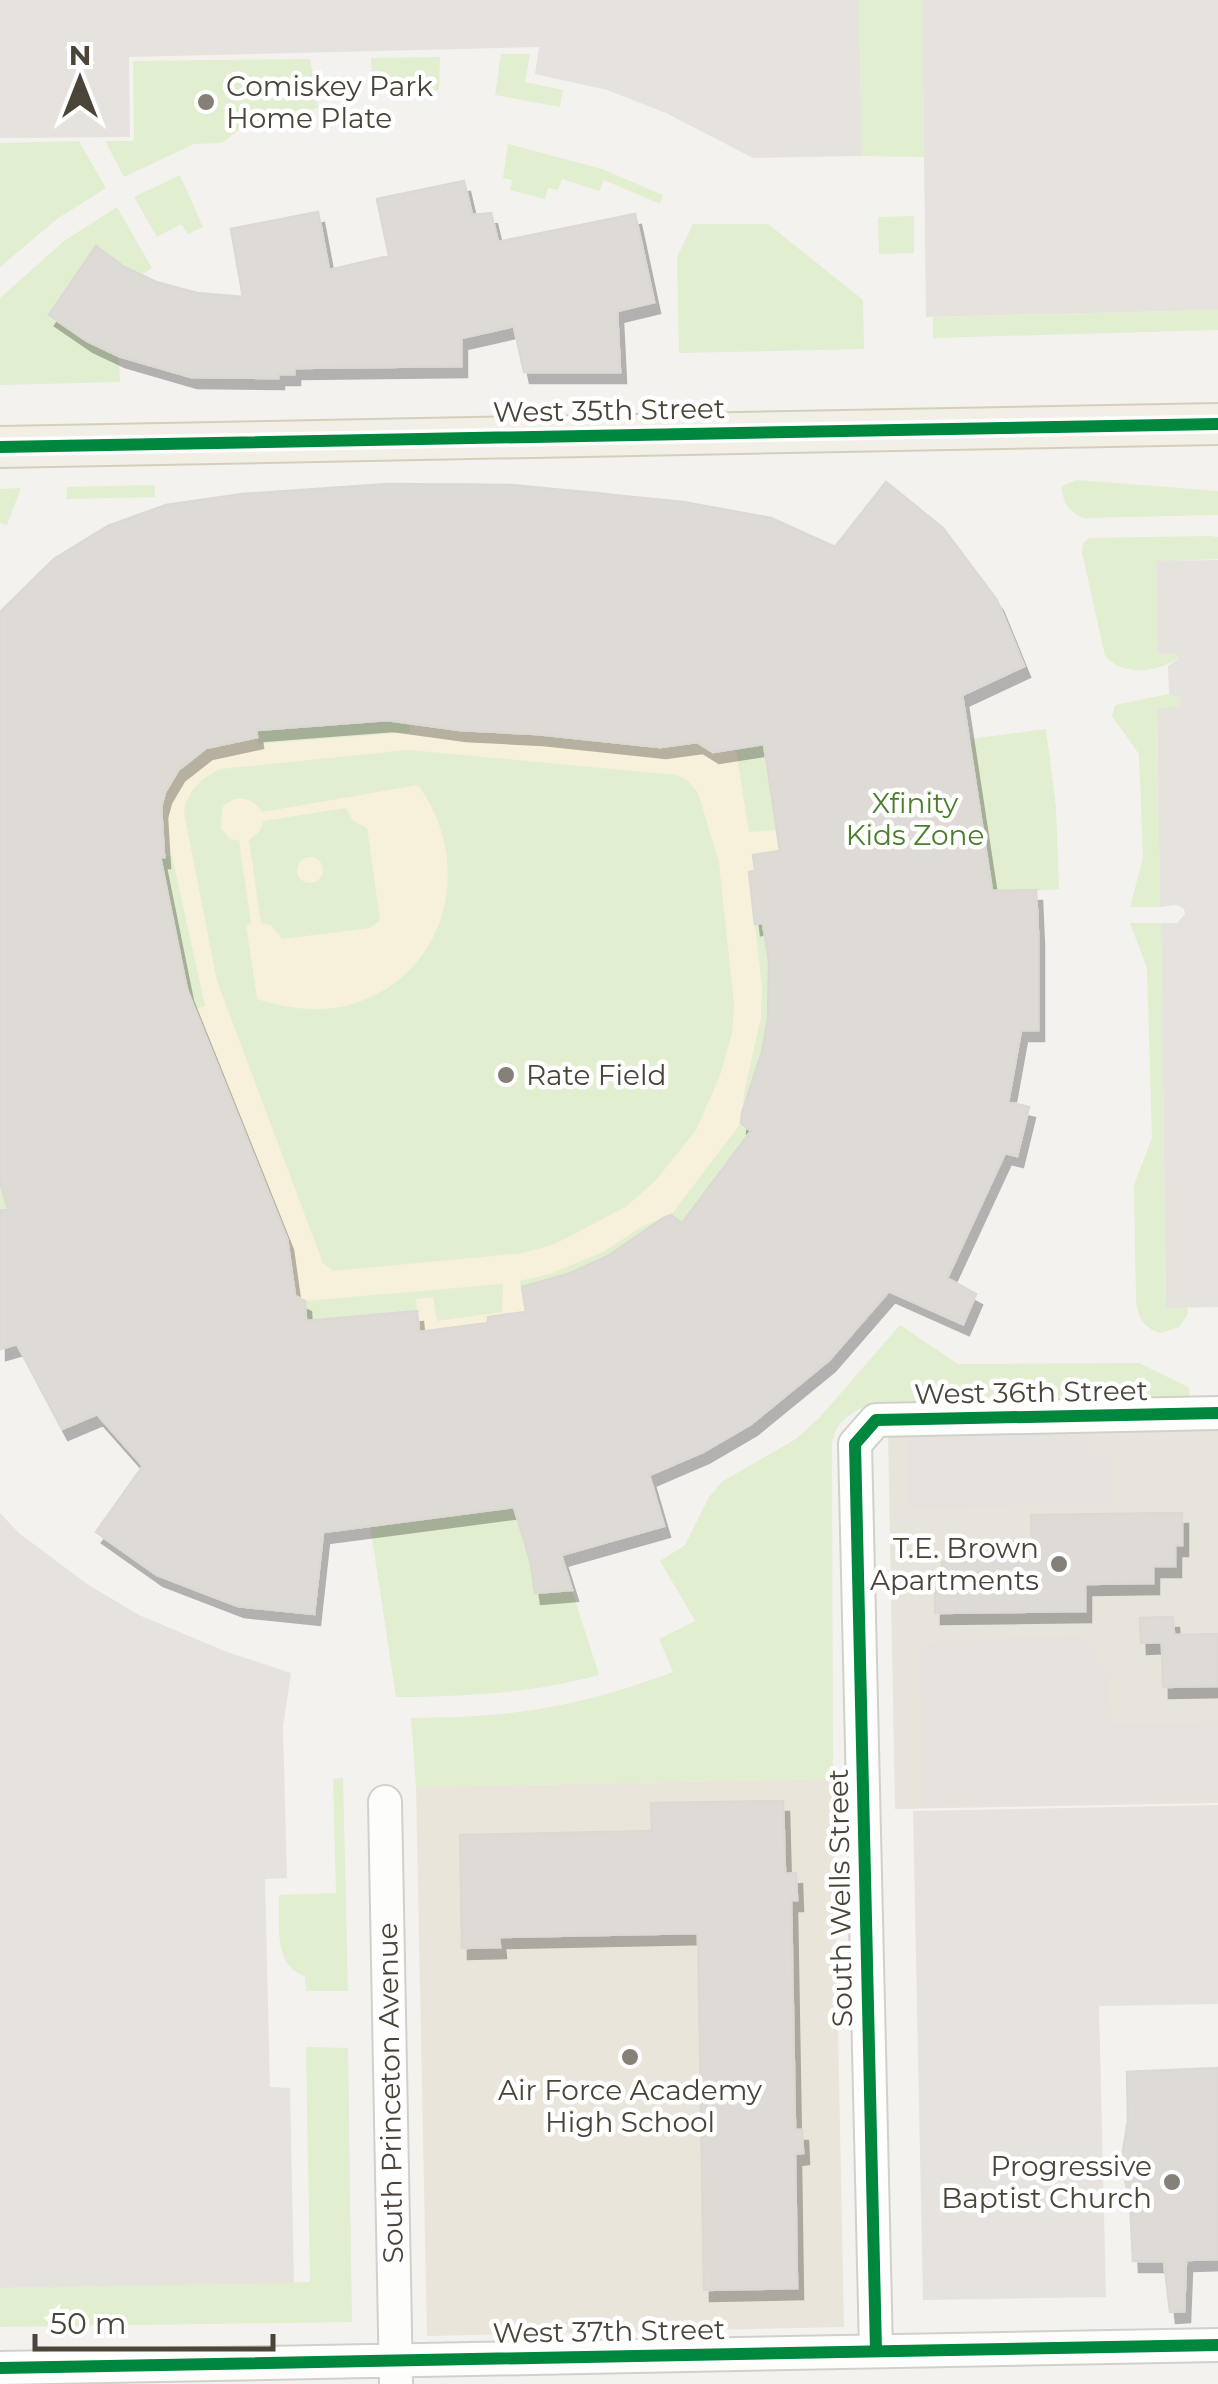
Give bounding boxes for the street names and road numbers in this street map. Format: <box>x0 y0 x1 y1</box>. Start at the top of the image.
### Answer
street label: West 35th Street <box>492 391 726 429</box>
street label: West 36th Street <box>914 1373 1148 1411</box>
street label: South Wells Street <box>821 1769 859 2027</box>
street label: South Princeton Avenue <box>370 1922 410 2264</box>
street label: West 37th Street <box>492 2312 726 2350</box>

